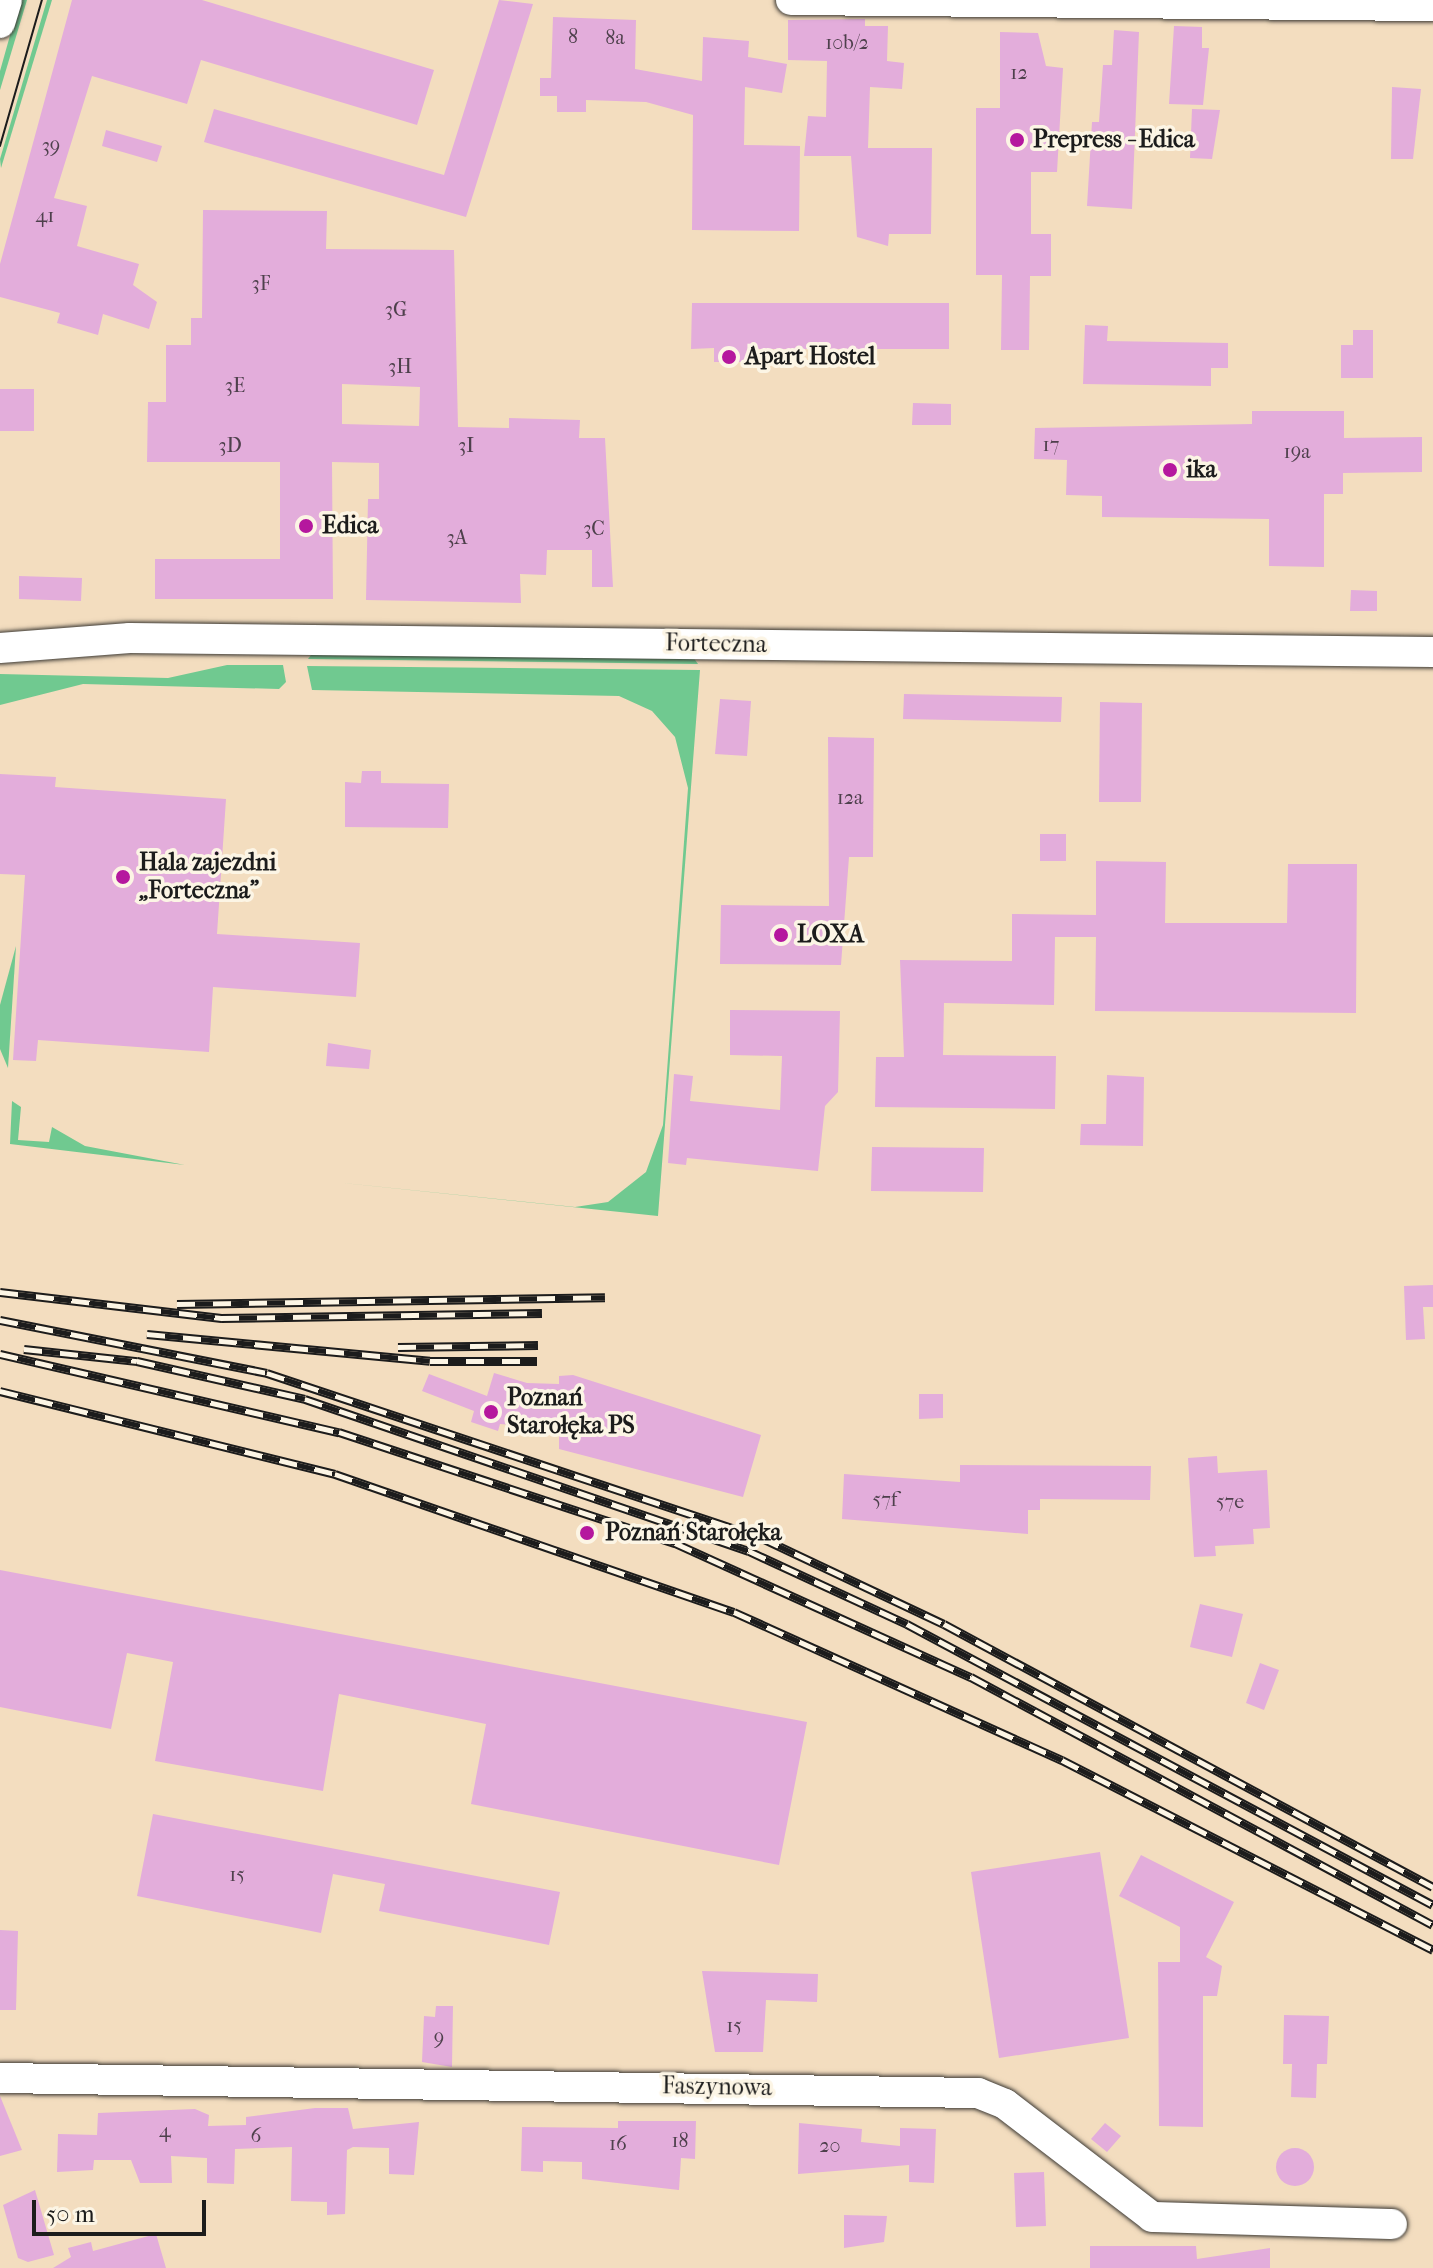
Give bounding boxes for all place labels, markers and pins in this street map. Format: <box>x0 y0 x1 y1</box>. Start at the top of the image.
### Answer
place label: Prepress - Edica <box>1033 126 1195 154</box>
marker: Prepress - Edica <box>1008 131 1026 149</box>
place label: Apart Hostel <box>745 343 875 371</box>
marker: Apart Hostel <box>720 348 738 366</box>
place label: ika <box>1186 456 1216 484</box>
marker: ika <box>1161 461 1179 479</box>
place label: Edica <box>322 512 378 540</box>
marker: Edica <box>297 517 315 535</box>
place label: Hala zajezdni „Forteczna” <box>139 849 276 905</box>
marker: Hala zajezdni „Forteczna” <box>114 868 132 886</box>
place label: LOXA <box>797 921 864 949</box>
marker: LOXA <box>772 926 790 944</box>
place label: Poznań Starołęka PS <box>507 1384 635 1440</box>
marker: Poznań Starołęka PS <box>482 1403 500 1421</box>
place label: Poznań Starołęka <box>605 1519 782 1547</box>
marker: Poznań Starołęka <box>576 1522 598 1544</box>

